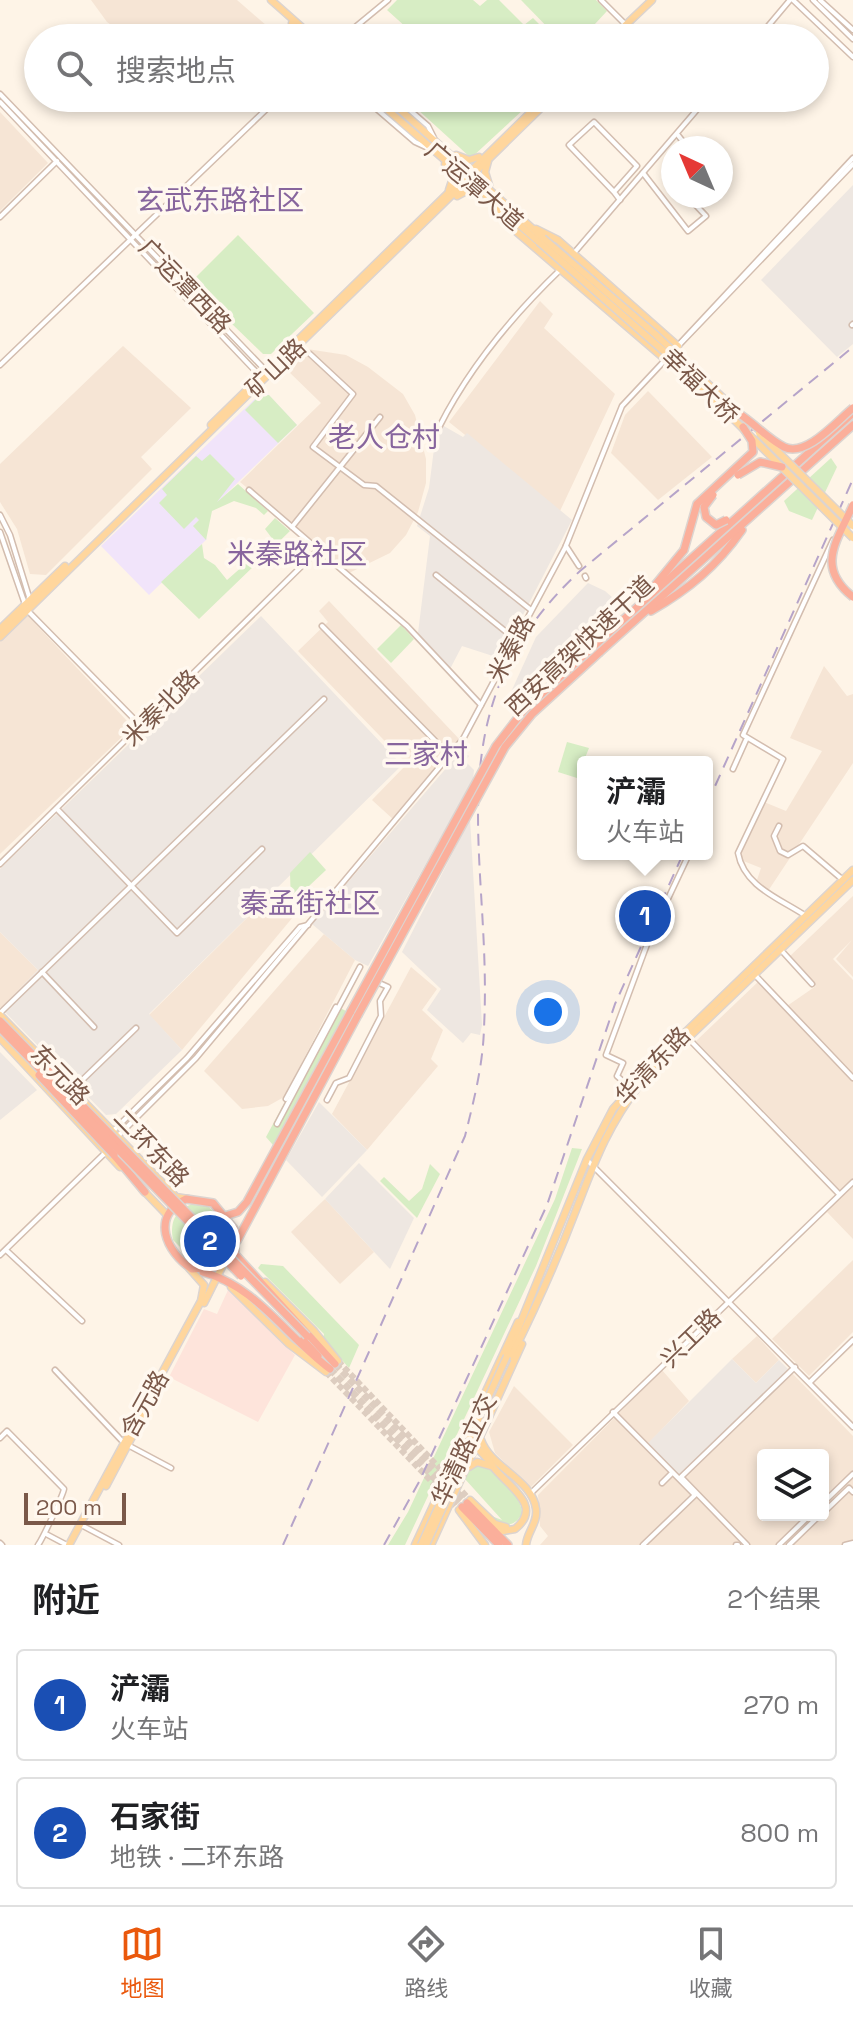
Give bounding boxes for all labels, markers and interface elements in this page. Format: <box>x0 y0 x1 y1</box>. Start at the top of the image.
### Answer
search box <box>24 24 829 112</box>
icon: search <box>52 46 96 90</box>
text: 搜索地点 <box>116 51 236 90</box>
street label: 广运潭大道 <box>419 135 530 237</box>
north arrow <box>661 136 733 208</box>
district label: 玄武东路社区 <box>136 182 304 218</box>
street label: 广运潭西路 <box>133 232 238 340</box>
street label: 矿山路 <box>239 331 312 404</box>
street label: 幸福大桥 <box>655 341 746 430</box>
district label: 老人仓村 <box>328 419 440 455</box>
district label: 米秦路社区 <box>227 536 367 572</box>
street label: 西安高架快速干道 <box>499 569 660 722</box>
street label: 米秦路 <box>480 610 541 688</box>
street label: 米秦北路 <box>116 663 206 753</box>
district label: 三家村 <box>384 736 468 772</box>
popup <box>577 756 713 860</box>
text: 浐灞 <box>606 772 666 811</box>
text: 火车站 <box>606 815 684 849</box>
district label: 秦孟街社区 <box>240 885 380 921</box>
pin: 1 <box>619 886 671 946</box>
your location <box>528 992 568 1032</box>
street label: 华清东路 <box>609 1020 697 1111</box>
street label: 东元路 <box>24 1038 97 1111</box>
street label: 二环东路 <box>107 1102 196 1193</box>
pin: 2 <box>184 1211 236 1271</box>
street label: 兴工路 <box>654 1301 727 1374</box>
street label: 含元路 <box>114 1365 176 1443</box>
street label: 华清路立交 <box>424 1389 503 1511</box>
map controls <box>757 1449 829 1521</box>
button: layers <box>757 1449 829 1521</box>
scale bar <box>24 1489 126 1525</box>
text: 200 m <box>36 1493 102 1521</box>
text: 附近 <box>32 1579 100 1622</box>
text: 2个结果 <box>727 1582 821 1616</box>
text: 浐灞 <box>110 1669 170 1708</box>
text: 1 <box>54 1688 66 1722</box>
text: 270 m <box>743 1688 819 1722</box>
text: 火车站 <box>110 1712 188 1746</box>
text: 石家街 <box>110 1797 200 1836</box>
text: 2 <box>52 1816 68 1850</box>
text: 800 m <box>740 1816 819 1850</box>
text: 地铁 · 二环东路 <box>110 1840 284 1874</box>
tab: 地图 <box>120 1922 164 2002</box>
tab: 路线 <box>404 1922 449 2002</box>
tab: 收藏 <box>689 1922 733 2002</box>

